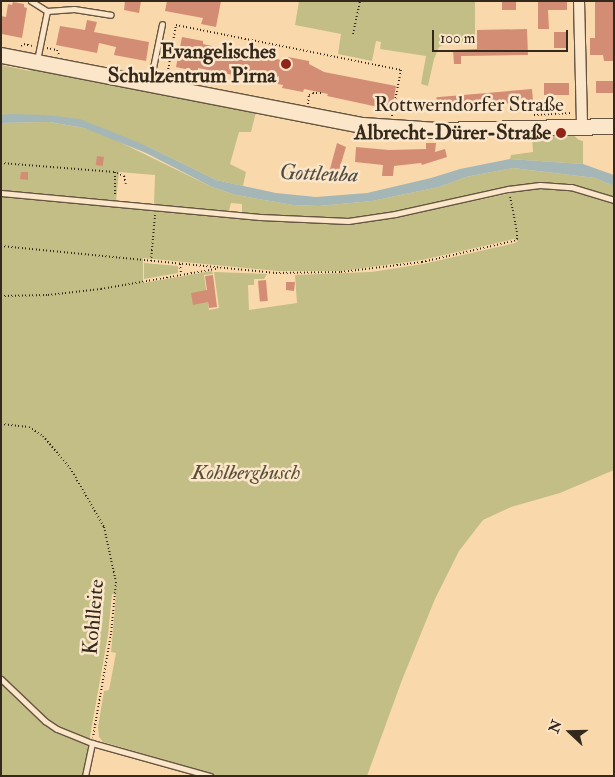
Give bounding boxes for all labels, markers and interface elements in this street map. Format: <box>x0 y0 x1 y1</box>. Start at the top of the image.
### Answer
scale bar <box>435 20 571 52</box>
text: 100 m <box>440 29 475 48</box>
place label: Evangelisches Schulzentrum Pirna <box>108 39 276 89</box>
marker: Evangelisches Schulzentrum Pirna <box>280 58 292 70</box>
street label: Rottwerndorfer Straße <box>374 92 564 118</box>
place label: Albrecht-Dürer-Straße <box>354 120 551 146</box>
marker: Albrecht-Dürer-Straße <box>555 127 567 139</box>
water label: Gottleuba <box>279 159 359 189</box>
park label: Kohlbergbusch <box>192 460 300 486</box>
street label: Kohlleite <box>78 578 110 656</box>
north arrow <box>545 707 595 757</box>
text: N <box>545 718 566 735</box>

